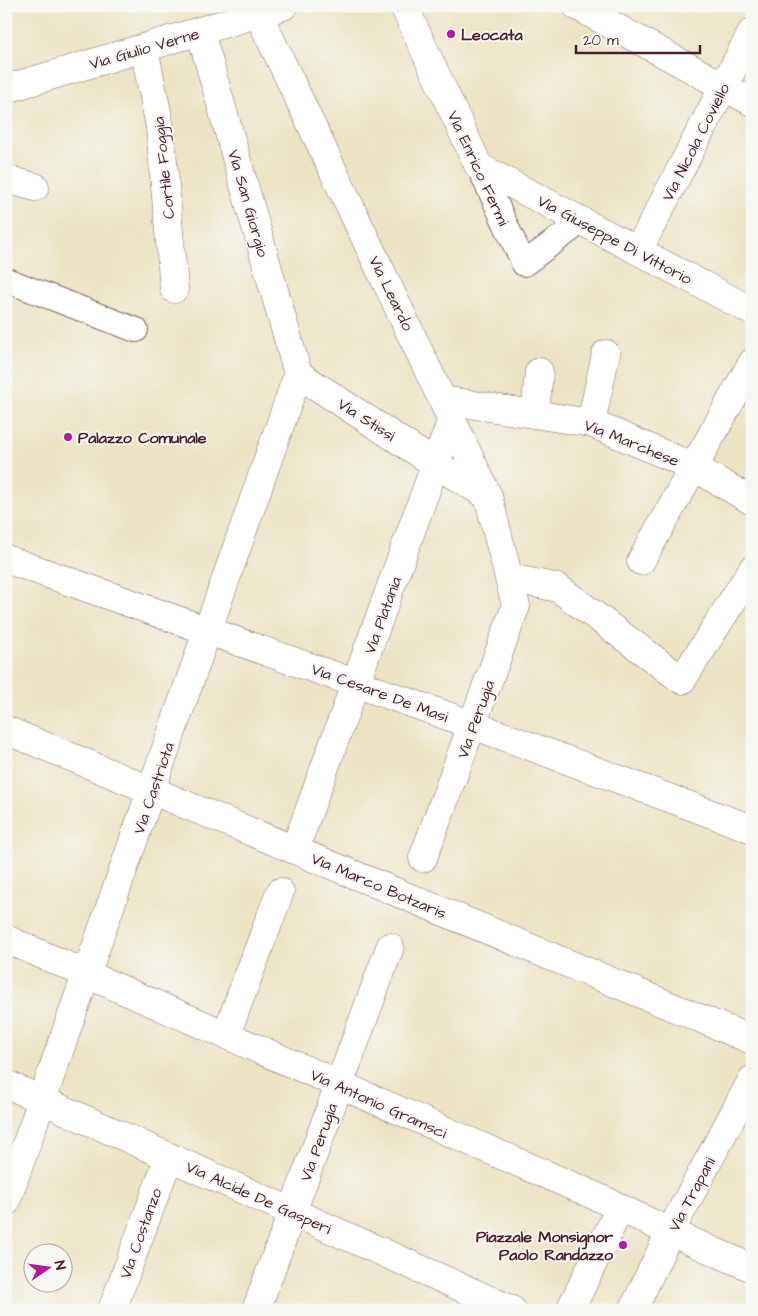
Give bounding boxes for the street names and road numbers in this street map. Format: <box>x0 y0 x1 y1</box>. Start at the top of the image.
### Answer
street label: Via Giulio Verne <box>87 23 202 75</box>
street label: Via Nicola Coviello <box>657 80 735 205</box>
street label: Via Enrico Fermi <box>442 107 515 230</box>
street label: Cortile Foggia <box>148 116 181 220</box>
street label: Via San Giorgio <box>221 147 274 260</box>
street label: Via Giuseppe Di Vittorio <box>533 190 696 290</box>
street label: Via Leardo <box>363 252 419 335</box>
street label: Via Stissi <box>333 393 400 447</box>
street label: Via Marchese <box>581 414 683 472</box>
street label: Via Platania <box>359 574 407 657</box>
street label: Via Cesare De Masi <box>308 658 452 728</box>
street label: Via Perugia <box>452 677 501 762</box>
street label: Via Castriota <box>128 739 180 837</box>
street label: Via Marco Botzaris <box>308 847 450 924</box>
street label: Via Antonio Gramsci <box>307 1064 451 1144</box>
street label: Via Perugia <box>295 1100 344 1185</box>
street label: Via Trapani <box>663 1153 721 1236</box>
street label: Via Alcide De Gasperi <box>182 1156 335 1240</box>
street label: Via Costanzo <box>114 1185 168 1282</box>

